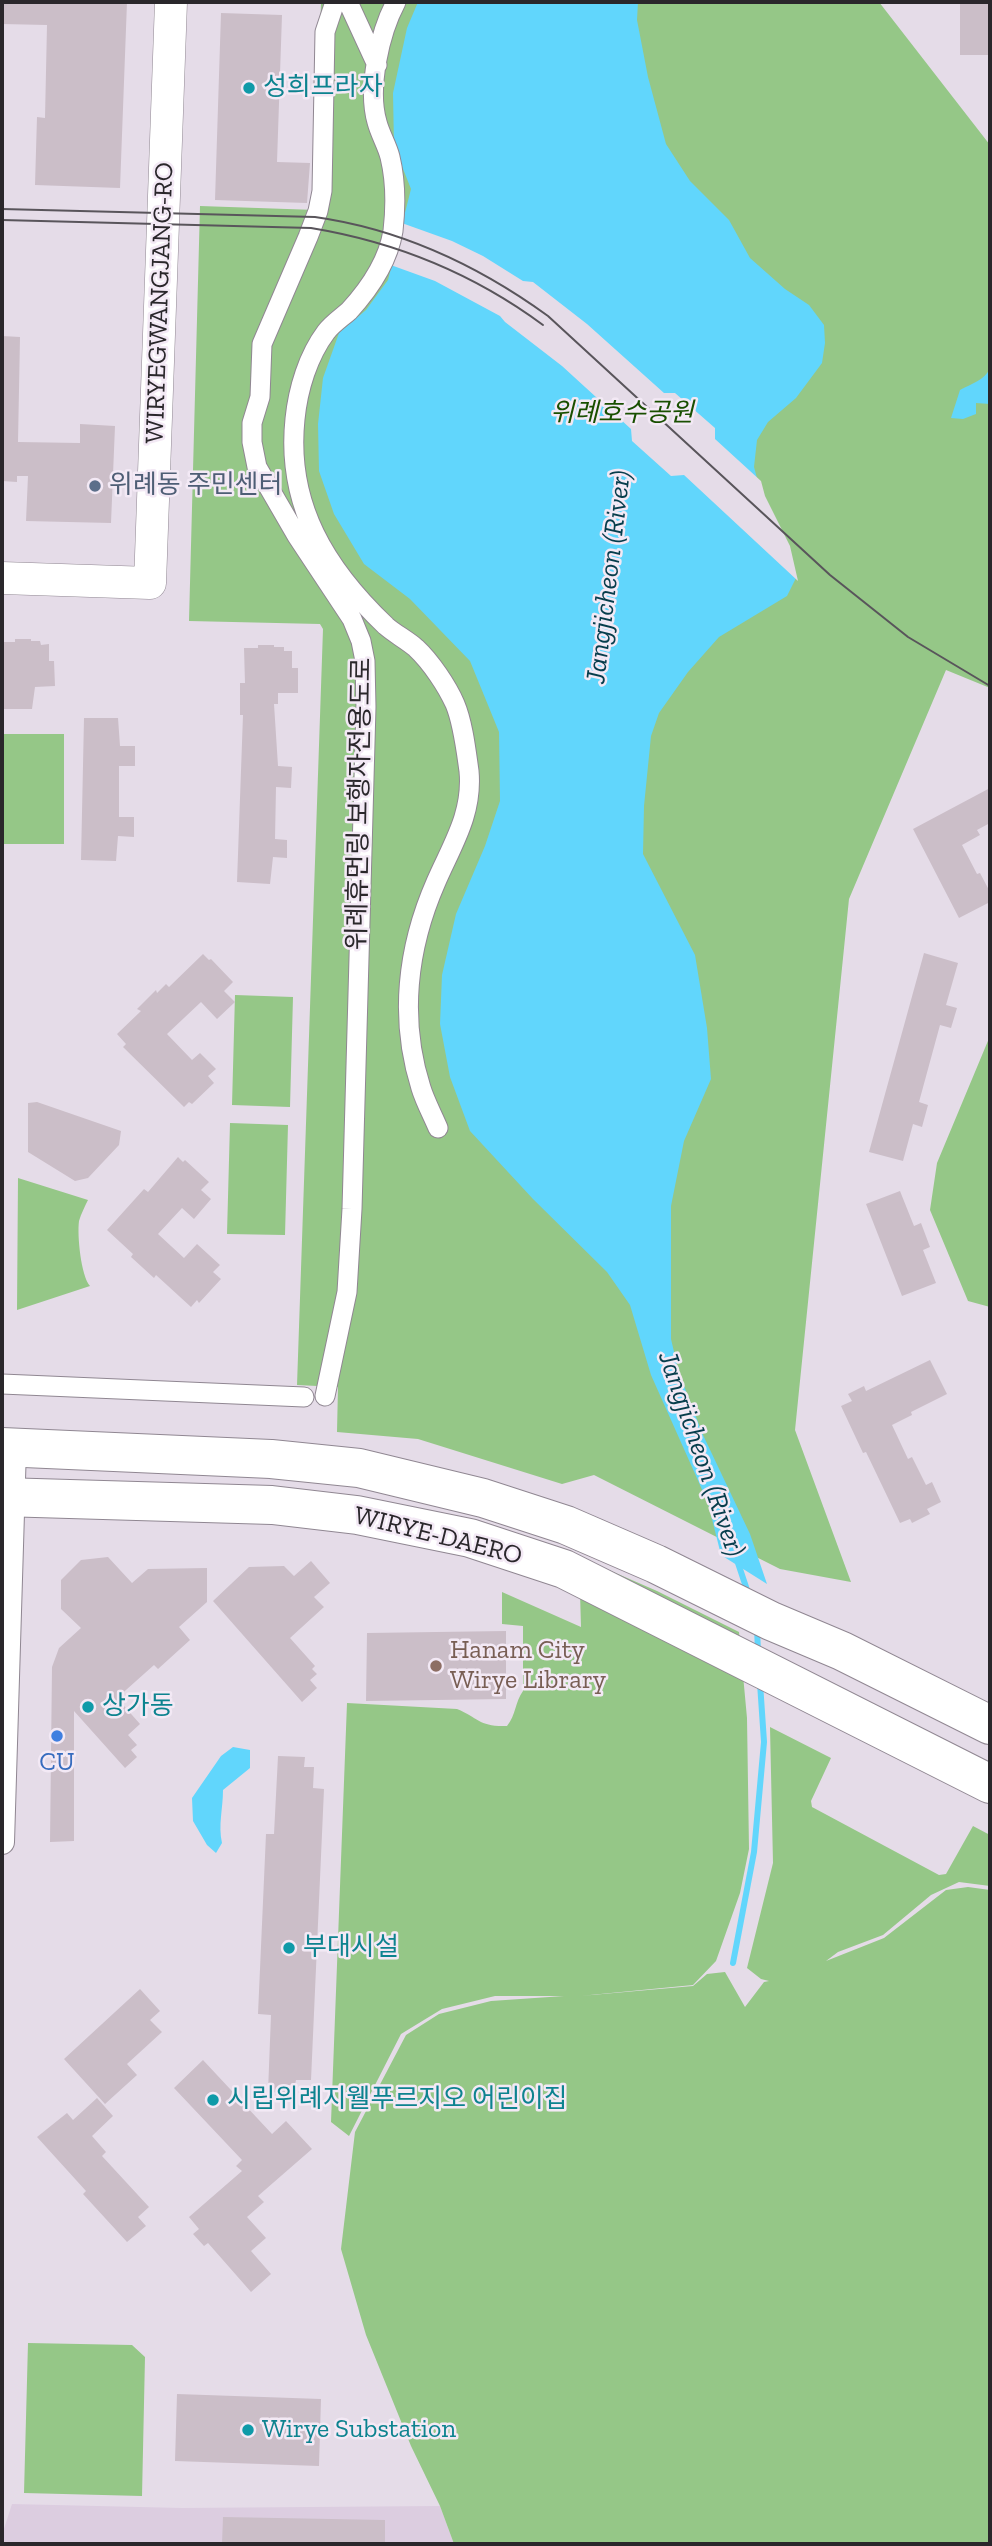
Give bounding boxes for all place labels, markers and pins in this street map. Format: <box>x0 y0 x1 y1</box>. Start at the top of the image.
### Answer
place label: 성희프라자 <box>263 72 383 104</box>
marker: 성희프라자 <box>241 80 257 96</box>
place label: 위례동 주민센터 <box>109 470 282 502</box>
marker: 위례동 주민센터 <box>87 478 103 494</box>
place label: Hanam City Wirye Library <box>450 1635 606 1696</box>
marker: Hanam City Wirye Library <box>428 1658 444 1674</box>
place label: 상가동 <box>102 1691 174 1723</box>
marker: 상가동 <box>80 1699 96 1715</box>
marker: CU <box>49 1728 65 1744</box>
place label: CU <box>39 1747 75 1779</box>
place label: 부대시설 <box>303 1932 399 1964</box>
marker: 부대시설 <box>281 1940 297 1956</box>
place label: 시립위례지웰푸르지오 어린이집 <box>227 2084 568 2116</box>
marker: 시립위례지웰푸르지오 어린이집 <box>205 2092 221 2108</box>
place label: Wirye Substation <box>262 2414 456 2446</box>
marker: Wirye Substation <box>240 2422 256 2438</box>

